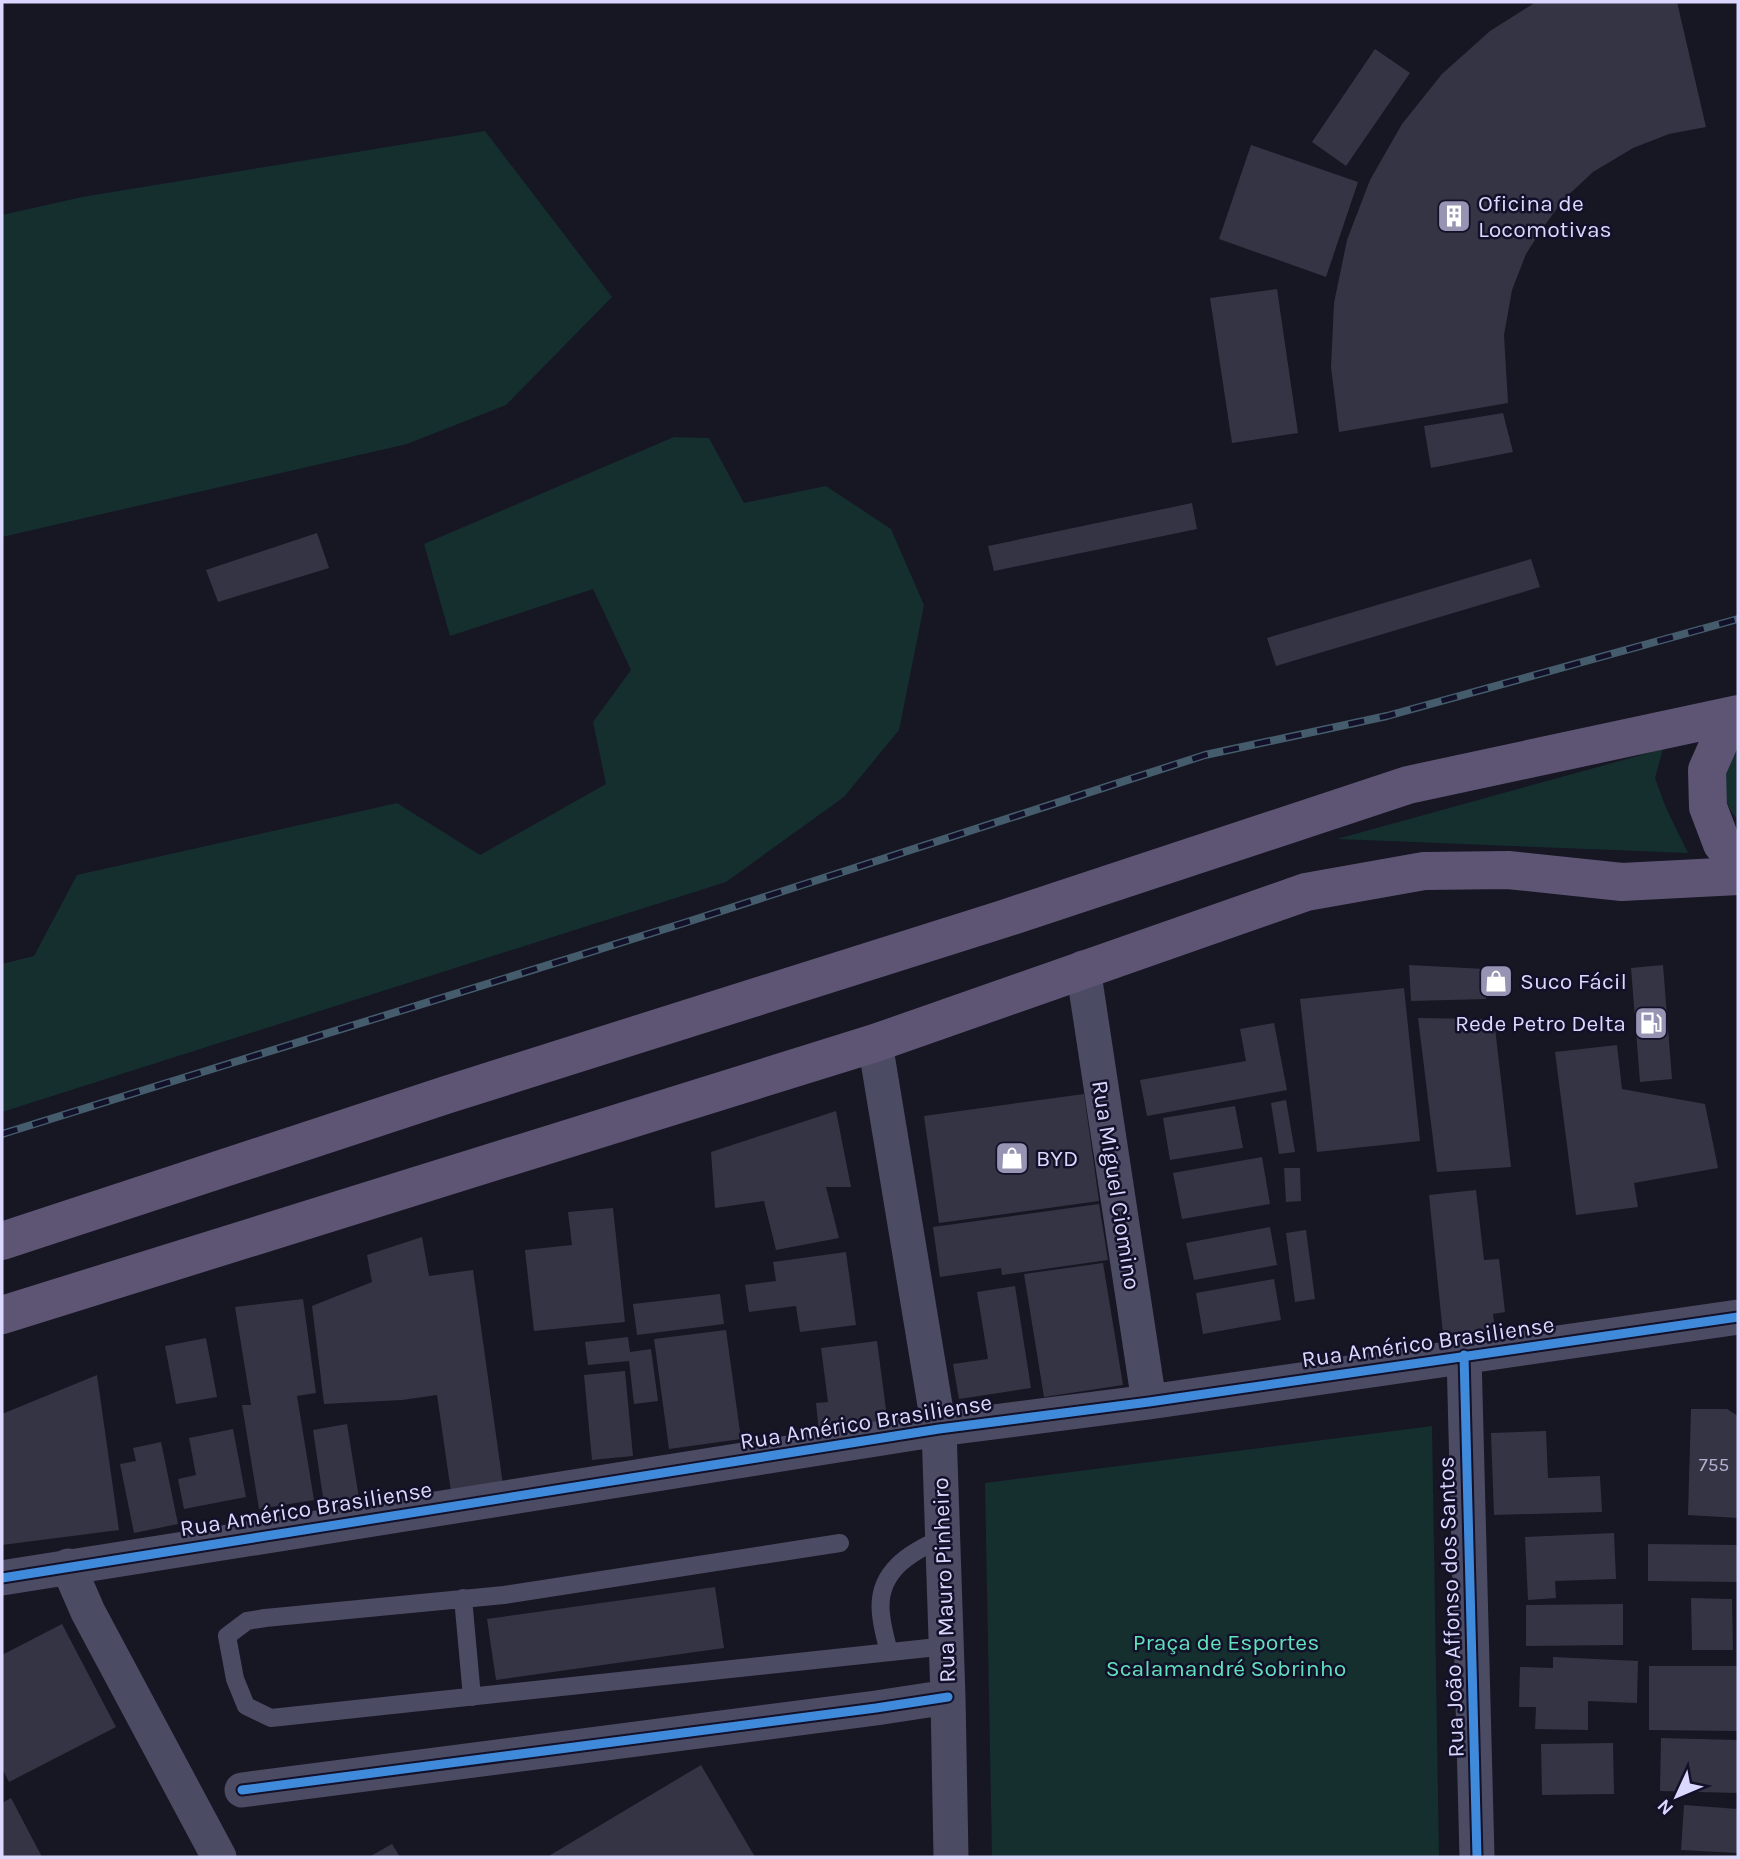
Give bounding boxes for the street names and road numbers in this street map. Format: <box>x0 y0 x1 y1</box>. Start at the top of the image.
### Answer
street label: Rua Miguel Ciomino <box>1086 1078 1146 1292</box>
street label: Rua Américo Brasiliense <box>1300 1311 1556 1373</box>
street label: Rua Américo Brasiliense <box>738 1389 994 1455</box>
street label: Rua João Affonso dos Santos <box>1432 1456 1470 1758</box>
street label: Rua Américo Brasiliense <box>178 1476 434 1542</box>
street label: Rua Mauro Pinheiro <box>927 1477 961 1683</box>

